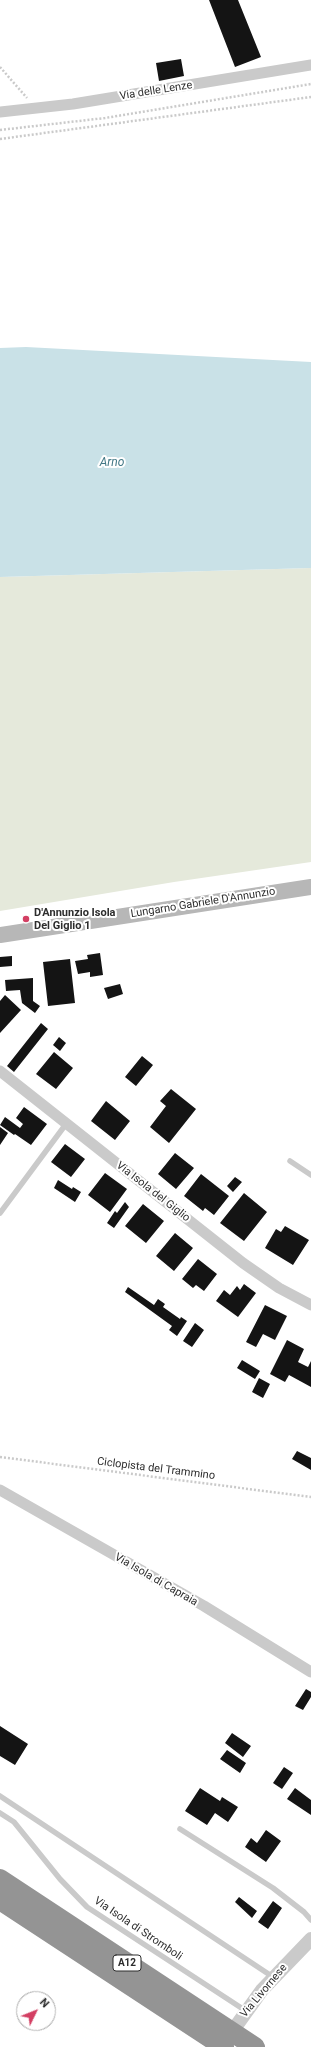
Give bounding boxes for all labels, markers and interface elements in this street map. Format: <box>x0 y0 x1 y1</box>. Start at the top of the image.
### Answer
street label: Via delle Lenze <box>119 79 193 103</box>
water label: Arno <box>100 456 124 470</box>
street label: Lungarno Gabriele D'Annunzio <box>130 885 276 921</box>
place label: D'Annunzio Isola Del Giglio 1 <box>34 906 115 932</box>
marker: D'Annunzio Isola Del Giglio 1 <box>21 914 31 924</box>
street label: Via Isola del Giglio <box>113 1159 193 1225</box>
street label: Ciclopista del Trammino <box>96 1455 216 1483</box>
street label: Via Isola di Capraia <box>112 1551 200 1609</box>
street label: Via Isola di Stromboli <box>91 1895 185 1963</box>
road number: A12 <box>113 1955 141 1971</box>
street label: Via Livornese <box>238 1962 290 2020</box>
north arrow <box>16 1991 56 2031</box>
text: N <box>37 1996 52 2010</box>

